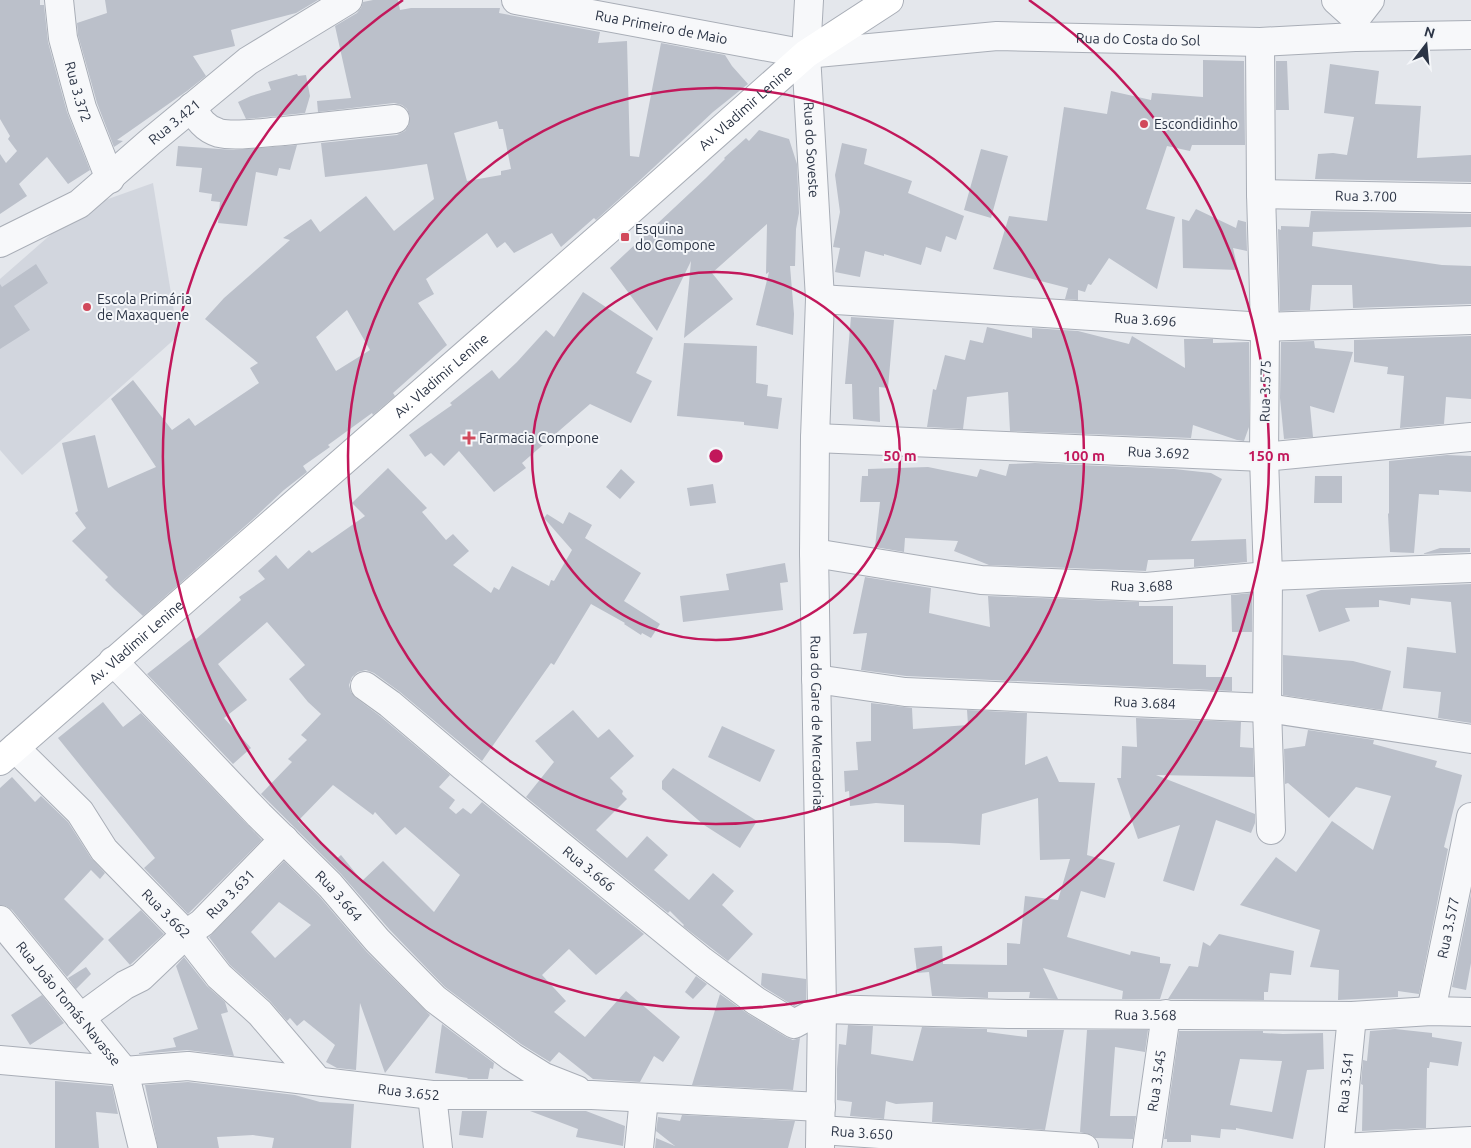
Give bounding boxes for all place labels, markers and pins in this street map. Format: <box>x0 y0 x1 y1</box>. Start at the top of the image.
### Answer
place label: Escondidinho <box>1154 116 1238 132</box>
marker: Escondidinho <box>1138 118 1150 130</box>
place label: Esquina do Compone <box>635 221 716 253</box>
marker: Esquina do Compone <box>619 231 631 243</box>
place label: Escola Primária de Maxaquene <box>97 291 192 323</box>
marker: Escola Primária de Maxaquene <box>81 301 93 313</box>
place label: Farmacia Compone <box>479 430 599 446</box>
marker: Farmacia Compone <box>463 432 475 444</box>
centre of rings <box>707 447 725 465</box>

